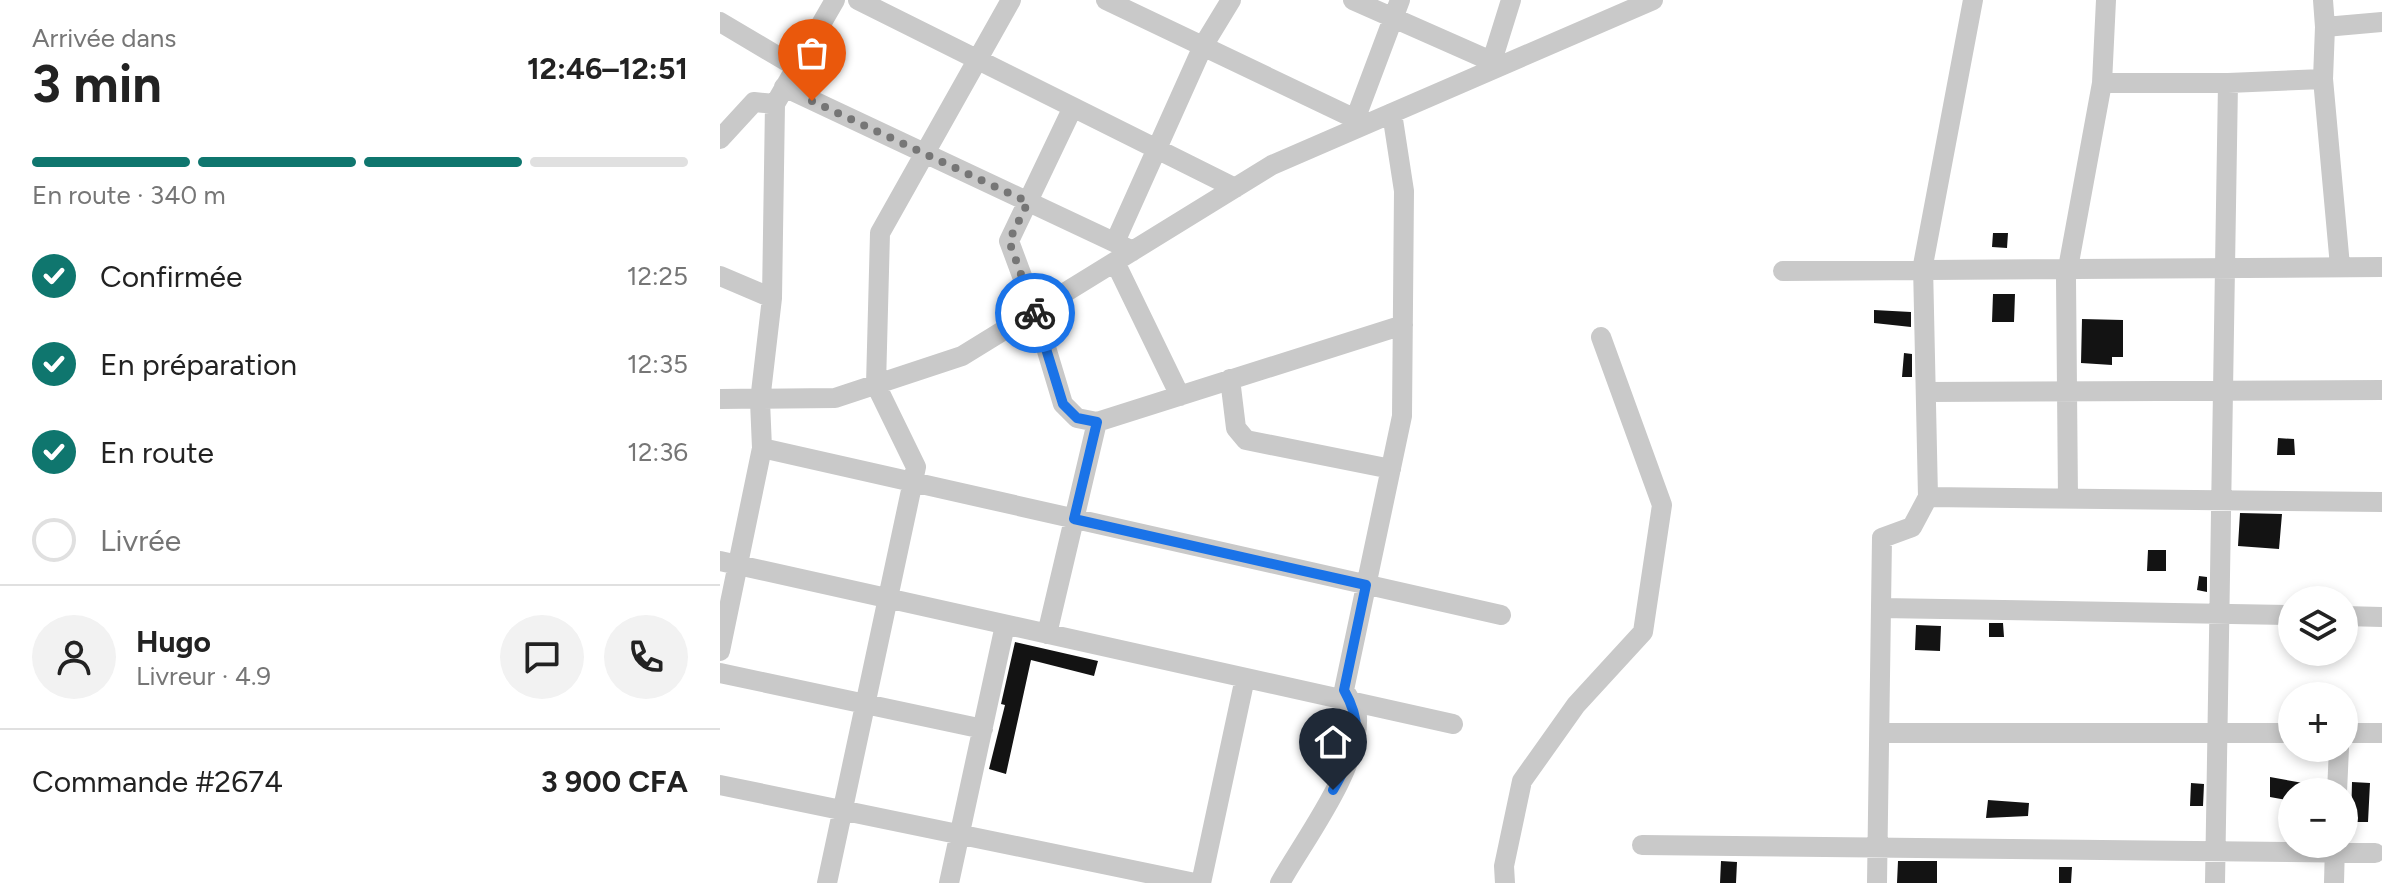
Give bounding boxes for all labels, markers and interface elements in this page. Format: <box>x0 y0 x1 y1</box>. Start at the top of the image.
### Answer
pin <box>778 19 846 101</box>
text: Arrivée dans <box>32 22 176 54</box>
icon: bag <box>790 31 834 75</box>
text: 12:46–12:51 <box>527 50 688 87</box>
text: 3 min <box>32 53 162 115</box>
text: En route · 340 m <box>32 179 226 211</box>
icon: check <box>32 254 76 298</box>
text: Confirmée <box>100 258 242 295</box>
text: 12:25 <box>627 260 688 292</box>
courier <box>995 273 1075 353</box>
icon: bike <box>1013 291 1057 335</box>
icon: check <box>32 342 76 386</box>
text: En préparation <box>100 346 297 383</box>
text: 12:35 <box>627 348 688 380</box>
icon: check <box>32 430 76 474</box>
text: En route <box>100 434 214 471</box>
text: 12:36 <box>627 436 688 468</box>
text: Livrée <box>100 522 181 559</box>
map controls <box>2278 586 2358 858</box>
button: layers <box>2278 586 2358 666</box>
button: person <box>32 615 116 699</box>
button: chat <box>500 615 584 699</box>
button: phone <box>604 615 688 699</box>
text: Hugo <box>136 623 211 660</box>
text: Livreur · 4.9 <box>136 660 271 692</box>
button: + <box>2278 682 2358 762</box>
pin <box>1299 708 1367 790</box>
icon: home <box>1311 720 1355 764</box>
text: Commande #2674 <box>32 763 283 800</box>
text: 3 900 CFA <box>541 763 688 800</box>
button: − <box>2278 778 2358 858</box>

